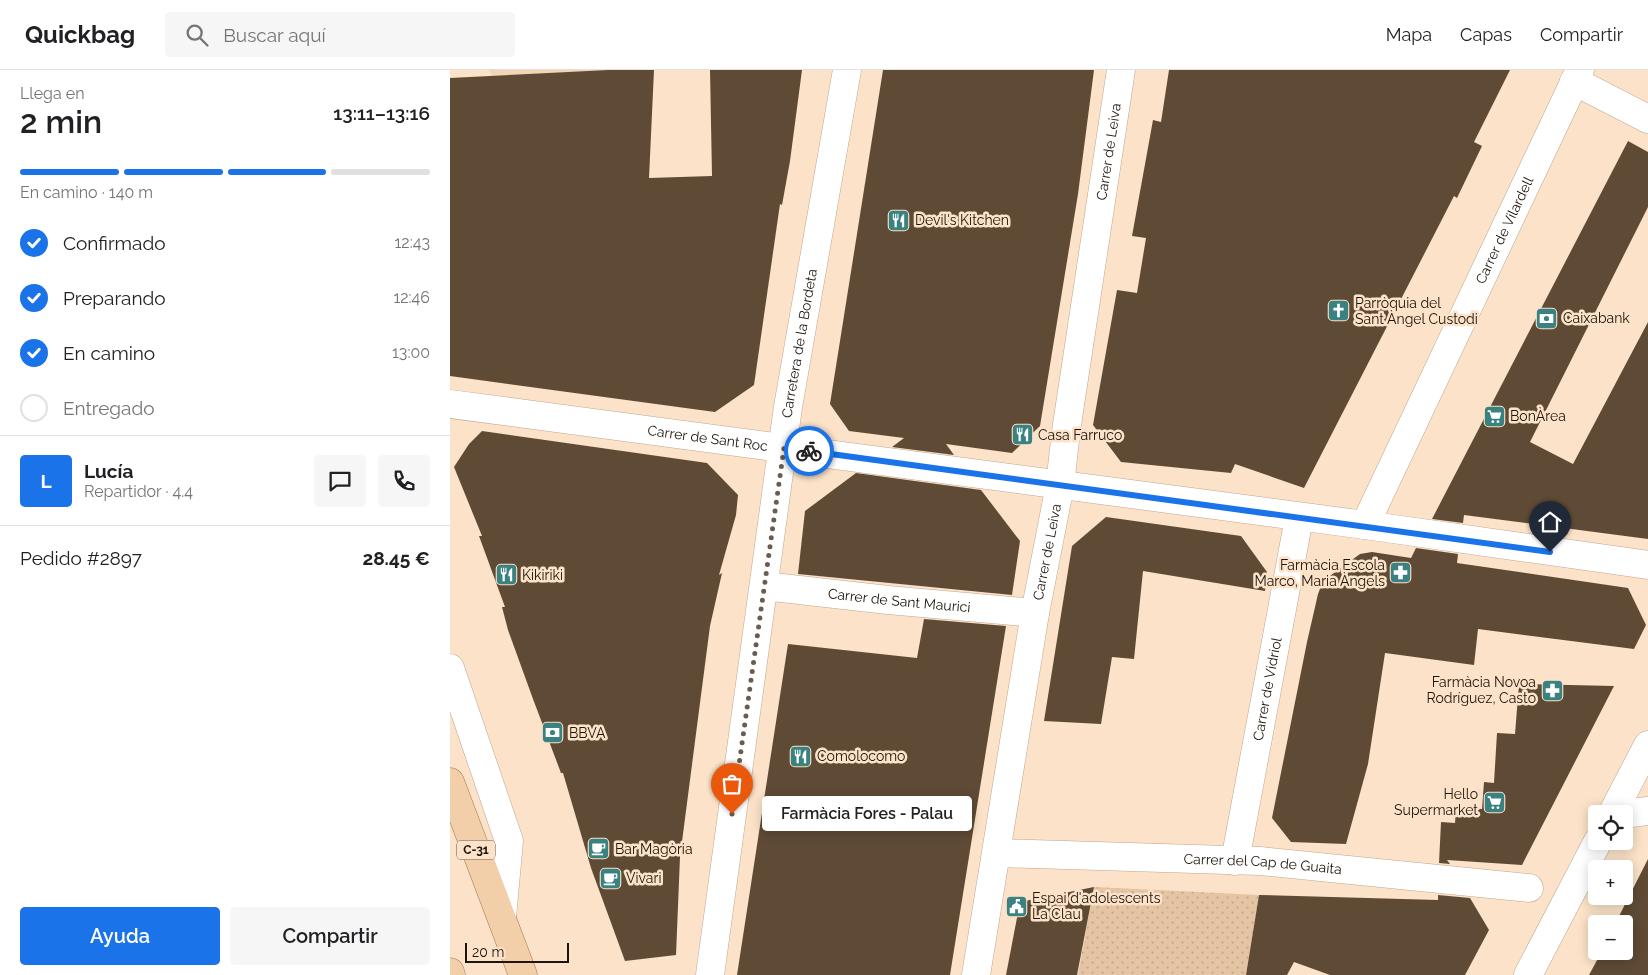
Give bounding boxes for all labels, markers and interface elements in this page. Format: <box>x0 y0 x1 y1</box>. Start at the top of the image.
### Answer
search box <box>165 12 515 57</box>
text: Quickbag <box>25 20 135 49</box>
icon: search <box>183 21 211 49</box>
text: Buscar aquí <box>223 24 326 46</box>
text: Mapa <box>1386 24 1432 45</box>
text: Capas <box>1460 24 1512 45</box>
text: Compartir <box>1540 24 1623 45</box>
text: Llega en <box>20 84 84 103</box>
text: 13:11–13:16 <box>333 102 430 124</box>
street label: Carrer de Leiva <box>1093 102 1124 201</box>
text: 2 min <box>20 103 102 140</box>
street label: Carrer de Vilardell <box>1472 174 1537 286</box>
text: En camino · 140 m <box>20 183 153 202</box>
restaurant icon: Devil's Kitchen <box>887 208 911 232</box>
place label: Devil's Kitchen <box>915 212 1009 228</box>
icon: check <box>20 229 48 257</box>
text: Confirmado <box>63 232 166 254</box>
text: 12:43 <box>395 233 430 252</box>
street label: Carretera de la Bordeta <box>779 268 820 419</box>
icon: check <box>20 284 48 312</box>
text: Preparando <box>63 287 166 309</box>
text: 12:46 <box>393 288 430 307</box>
place label: Parròquia del Sant Àngel Custodi <box>1355 295 1478 327</box>
church icon: Parròquia del Sant Àngel Custodi <box>1327 299 1351 323</box>
bank icon: Caixabank <box>1535 306 1559 330</box>
place label: Caixabank <box>1563 310 1630 326</box>
icon: check <box>20 339 48 367</box>
text: En camino <box>63 342 155 364</box>
text: 13:00 <box>392 343 430 362</box>
text: Entregado <box>63 397 155 419</box>
supermarket icon: BonÀrea <box>1482 404 1506 428</box>
place label: BonÀrea <box>1510 407 1566 424</box>
street label: Carrer de Sant Roc <box>647 422 769 454</box>
restaurant icon: Casa Farruco <box>1010 423 1034 447</box>
courier <box>784 426 834 476</box>
place label: Casa Farruco <box>1038 427 1122 443</box>
icon: bike <box>795 437 823 465</box>
button: chat <box>314 455 366 507</box>
button: phone <box>378 455 430 507</box>
text: Lucía <box>84 460 133 482</box>
text: L <box>40 470 52 492</box>
text: Repartidor · 4.4 <box>84 482 193 501</box>
pin <box>1529 501 1571 552</box>
street label: Carrer de Leiva <box>1030 502 1064 602</box>
icon: home <box>1536 508 1564 536</box>
text: Pedido #2897 <box>20 547 142 569</box>
text: 28.45 € <box>362 547 430 569</box>
place label: Farmàcia Escola Marco, Maria Àngels <box>1254 557 1385 589</box>
pharmacy icon: Farmàcia Escola Marco, Maria Àngels <box>1389 561 1413 585</box>
restaurant icon: Kikiriki <box>494 563 518 587</box>
place label: Kikiriki <box>522 567 563 583</box>
street label: Carrer de Sant Maurici <box>827 585 971 615</box>
street label: Carrer de Vidriol <box>1250 636 1285 742</box>
place label: Farmàcia Novoa Rodríguez, Casto <box>1426 674 1536 706</box>
pharmacy icon: Farmàcia Novoa Rodríguez, Casto <box>1540 678 1564 702</box>
bank icon: BBVA <box>541 721 565 745</box>
place label: BBVA <box>569 725 606 741</box>
restaurant icon: Comolocomo <box>789 744 813 768</box>
place label: Comolocomo <box>817 748 905 764</box>
pin <box>711 763 753 814</box>
icon: bag <box>718 770 746 798</box>
place label: Hello Supermarket <box>1394 786 1478 818</box>
supermarket icon: Hello Supermarket <box>1482 790 1506 814</box>
callout: Farmàcia Fores - Palau <box>762 796 972 832</box>
text: Farmàcia Fores - Palau <box>781 804 953 823</box>
map controls <box>1588 805 1633 960</box>
button: locate <box>1588 805 1633 850</box>
cafe icon: Bar Magòria <box>587 837 611 861</box>
road number: C-31 <box>457 840 495 860</box>
place label: Bar Magòria <box>615 841 693 857</box>
street label: Carrer del Cap de Guaita <box>1183 851 1343 877</box>
button: + <box>1588 860 1633 905</box>
cafe icon: Vivari <box>598 866 622 890</box>
place label: Vivari <box>626 870 661 886</box>
place label: Espai d'adolescents La Clau <box>1032 890 1161 922</box>
public building icon: Espai d'adolescents La Clau <box>1004 894 1028 918</box>
button: Ayuda <box>20 907 220 965</box>
button: Compartir <box>230 907 430 965</box>
button: − <box>1588 915 1633 960</box>
scale bar <box>465 940 569 963</box>
text: 20 m <box>472 944 504 960</box>

